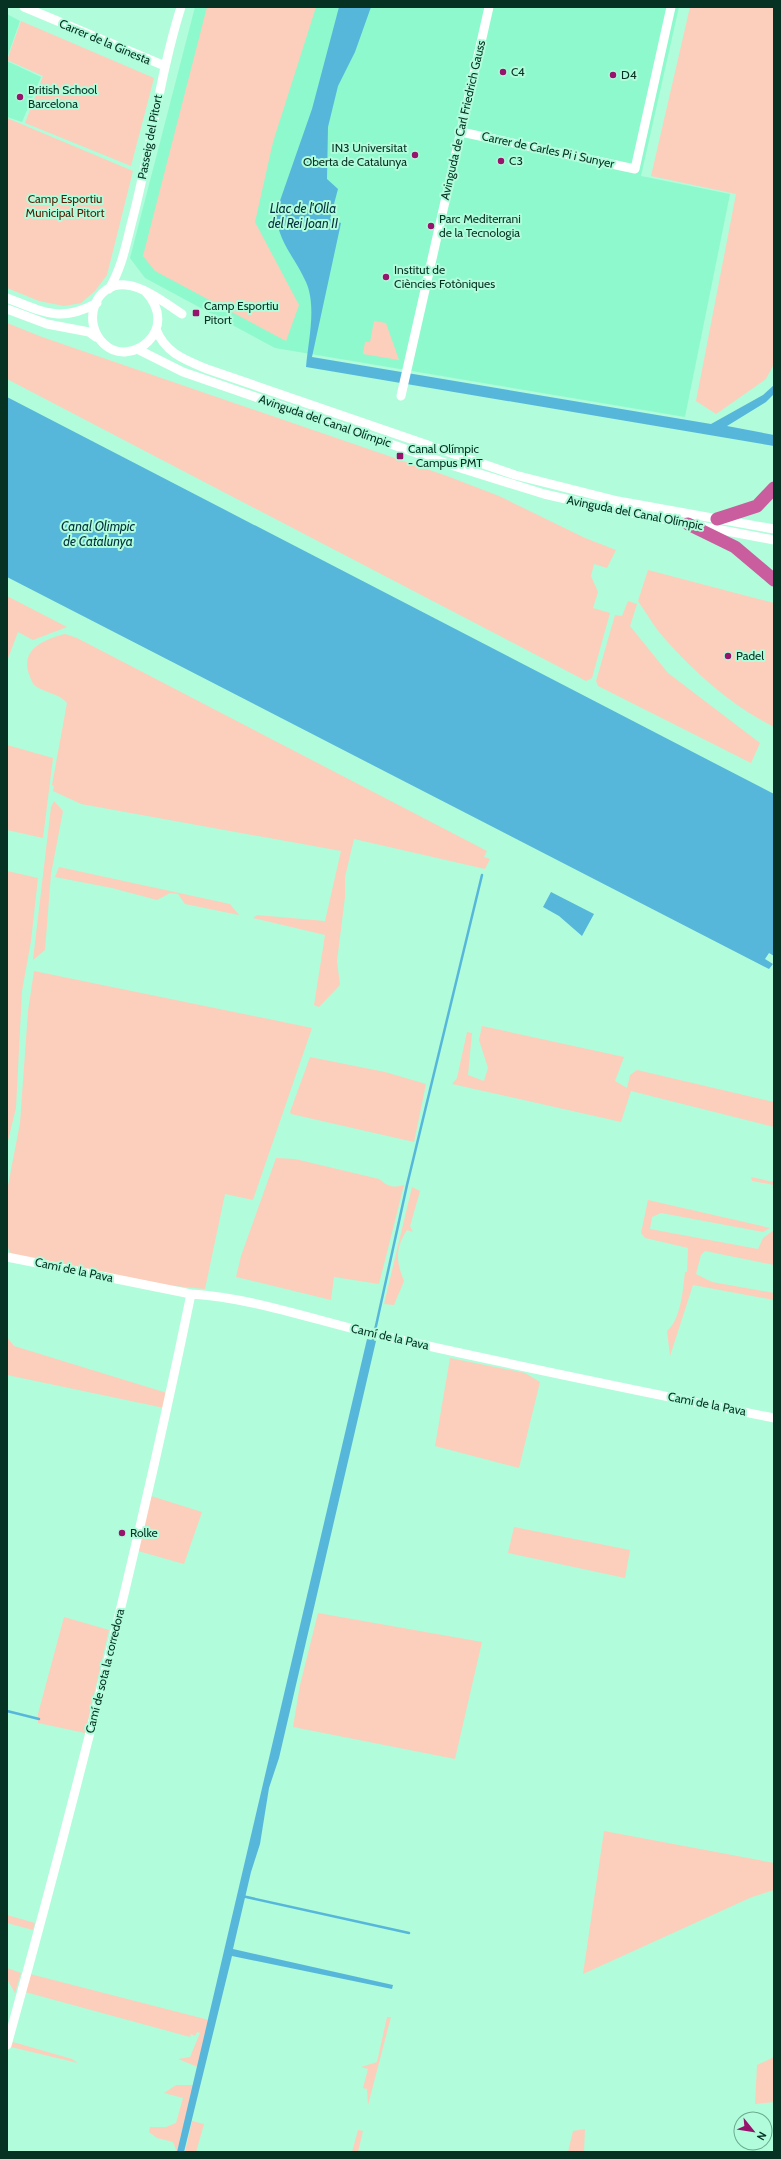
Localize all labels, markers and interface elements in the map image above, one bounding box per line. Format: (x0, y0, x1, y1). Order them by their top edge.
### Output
street label: Carrer de la Ginesta (57, 15, 154, 68)
street label: Avinguda de Carl Friedrich Gauss (437, 39, 488, 201)
place label: C4 (511, 64, 525, 79)
marker: C4 (498, 67, 508, 77)
place label: D4 (621, 67, 637, 82)
marker: D4 (608, 70, 618, 80)
place label: British School Barcelona (28, 82, 97, 111)
marker: British School Barcelona (15, 92, 25, 102)
street label: Passeig del Pitort (134, 93, 165, 180)
street label: Carrer de Carles Pi i Sunyer (480, 128, 616, 171)
place label: IN3 Universitat Oberta de Catalunya (303, 140, 407, 169)
marker: IN3 Universitat Oberta de Catalunya (410, 150, 420, 160)
place label: C3 (509, 153, 523, 168)
marker: C3 (496, 156, 506, 166)
park label: Camp Esportiu Municipal Pitort (26, 191, 104, 220)
water label: Llac de l'Olla del Rei Joan II (268, 200, 339, 231)
place label: Parc Mediterrani de la Tecnologia (439, 211, 521, 240)
marker: Parc Mediterrani de la Tecnologia (426, 221, 436, 231)
place label: Institut de Ciències Fotòniques (394, 262, 495, 291)
marker: Institut de Ciències Fotòniques (381, 272, 391, 282)
place label: Camp Esportiu Pitort (204, 298, 279, 327)
marker: Camp Esportiu Pitort (191, 308, 201, 318)
street label: Avinguda del Canal Olímpic (257, 391, 394, 450)
place label: Canal Olímpic - Campus PMT (408, 441, 483, 470)
marker: Canal Olímpic - Campus PMT (395, 451, 405, 461)
street label: Avinguda del Canal Olímpic (566, 492, 705, 533)
water label: Canal Olimpic de Catalunya (61, 518, 136, 549)
place label: Padel (736, 648, 764, 663)
marker: Padel (723, 651, 733, 661)
street label: Camí de la Pava (34, 1254, 115, 1285)
street label: Camí de la Pava (350, 1320, 431, 1353)
street label: Camí de la Pava (667, 1389, 748, 1419)
place label: Rolke (130, 1525, 158, 1540)
marker: Rolke (117, 1528, 127, 1538)
street label: Camí de sota la corredora (82, 1607, 127, 1735)
north arrow (733, 2111, 773, 2151)
text: N (754, 2129, 770, 2143)

